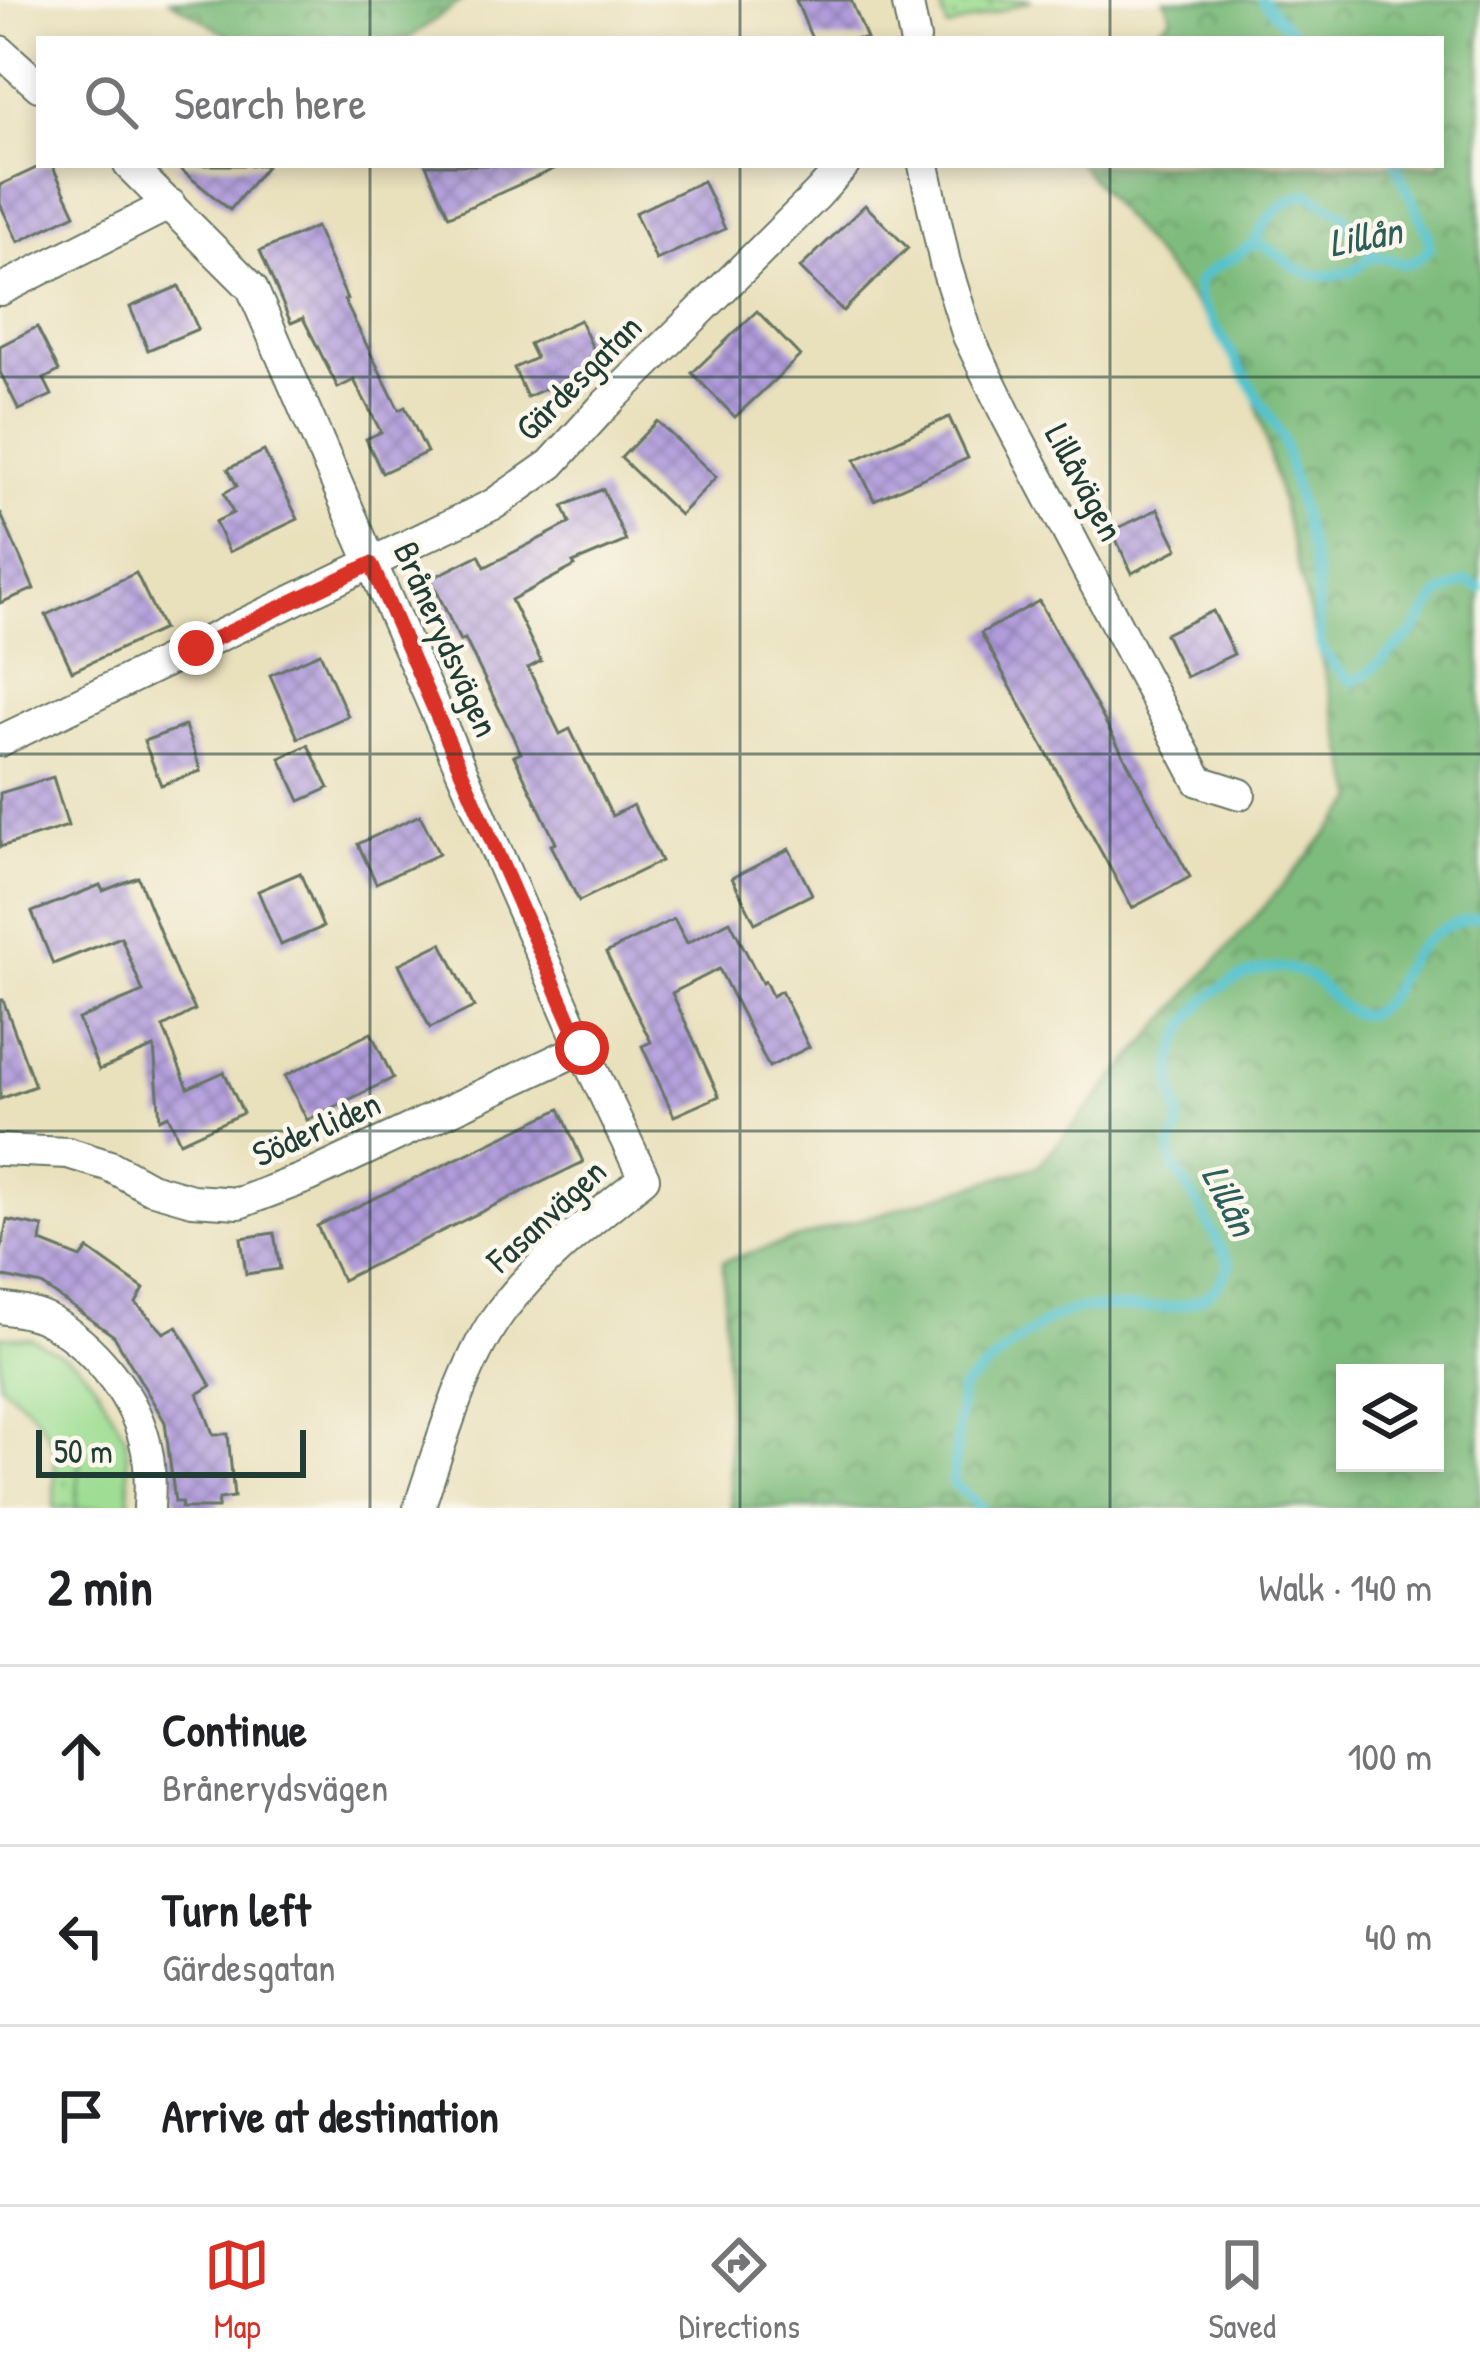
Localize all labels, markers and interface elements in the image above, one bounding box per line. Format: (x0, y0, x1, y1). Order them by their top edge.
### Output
search box (36, 36, 1444, 168)
icon: search (78, 69, 144, 135)
text: Search here (174, 72, 366, 133)
water label: Lillån (1324, 202, 1409, 268)
street label: Gärdesgatan (504, 303, 652, 451)
street label: Lillåvägen (1034, 415, 1137, 549)
street label: Brånerydsvägen (383, 533, 512, 744)
route end (169, 621, 223, 675)
route start (555, 1021, 609, 1075)
street label: Söderliden (244, 1078, 388, 1177)
street label: Fasanvägen (474, 1147, 616, 1283)
water label: Lillån (1190, 1155, 1272, 1247)
map controls (1336, 1364, 1444, 1472)
button: layers (1336, 1364, 1444, 1472)
scale bar (36, 1424, 306, 1477)
text: 50 m (54, 1429, 113, 1473)
text: 2 min (48, 1552, 153, 1621)
text: Walk · 140 m (1259, 1560, 1432, 1613)
text: Continue (162, 1699, 307, 1760)
icon: ahead (48, 1723, 114, 1789)
text: 100 m (1347, 1729, 1432, 1782)
text: Brånerydsvägen (162, 1760, 388, 1813)
text: Turn left (162, 1879, 311, 1940)
icon: left (48, 1903, 114, 1969)
text: 40 m (1364, 1909, 1432, 1962)
text: Gärdesgatan (162, 1940, 336, 1993)
icon: arrive (48, 2083, 114, 2149)
text: Arrive at destination (162, 2085, 499, 2146)
tab: Map (204, 2232, 270, 2348)
tab: Directions (679, 2232, 800, 2348)
tab: Saved (1208, 2232, 1276, 2348)

